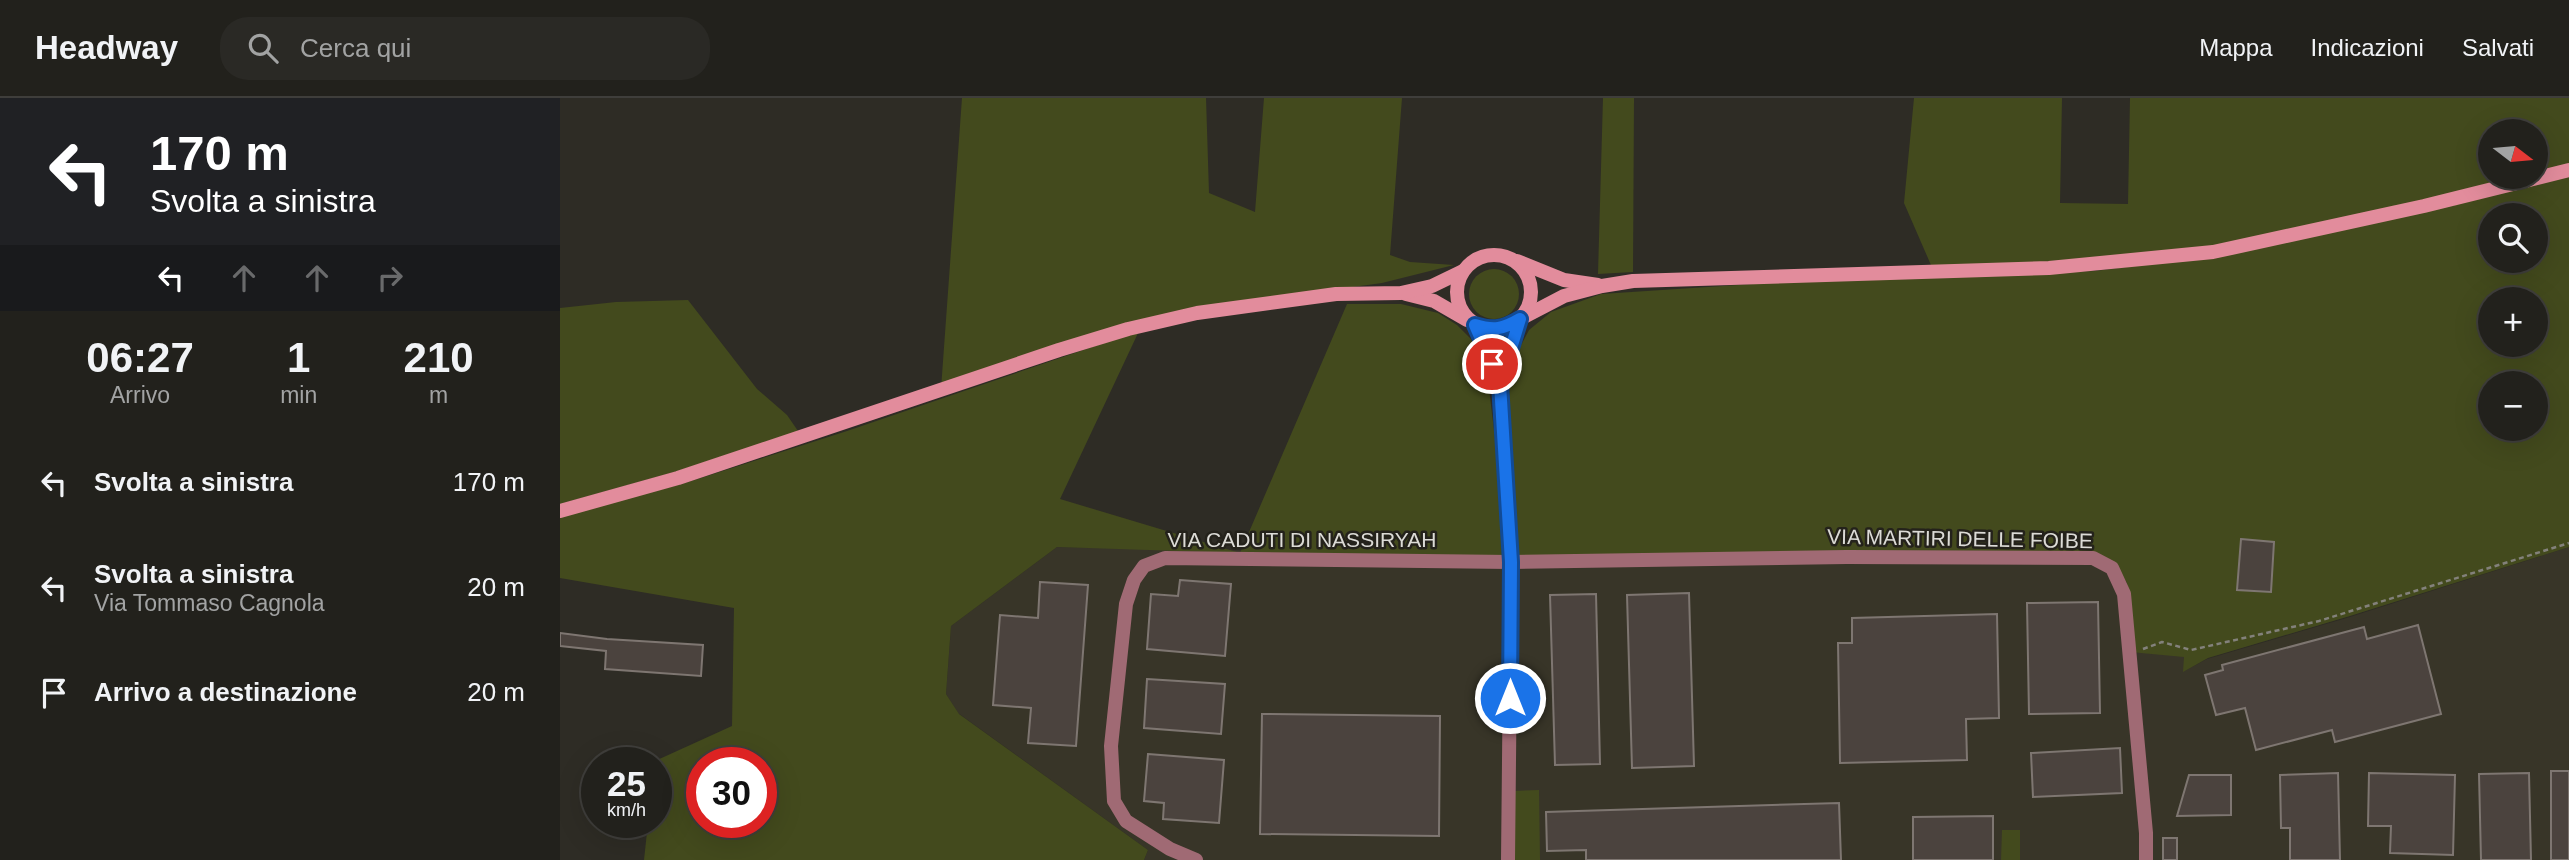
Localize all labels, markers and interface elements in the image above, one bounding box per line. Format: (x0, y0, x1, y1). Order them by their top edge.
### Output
search box (220, 17, 710, 80)
text: Headway (35, 29, 178, 66)
icon: search (244, 29, 282, 67)
text: Cerca qui (300, 33, 411, 63)
text: Mappa (2199, 34, 2273, 61)
text: Indicazioni (2311, 34, 2424, 61)
text: Salvati (2462, 34, 2534, 61)
north arrow (2478, 119, 2548, 189)
map controls (2478, 119, 2548, 441)
icon: left (35, 126, 126, 217)
text: 170 m (150, 126, 289, 180)
text: Svolta a sinistra (150, 183, 376, 219)
button: search (2478, 203, 2548, 273)
icon: left (152, 259, 190, 297)
icon: ahead (225, 259, 263, 297)
icon: ahead (298, 259, 336, 297)
icon: right (371, 259, 409, 297)
button: + (2478, 287, 2548, 357)
text: 06:27 (86, 334, 194, 381)
text: 1 (287, 334, 310, 381)
text: 210 (404, 334, 474, 381)
pin (1462, 334, 1522, 394)
icon: arrive (1473, 345, 1511, 383)
button: − (2478, 371, 2548, 441)
text: Arrivo (110, 382, 170, 408)
text: min (280, 382, 317, 408)
text: m (429, 382, 448, 408)
icon: left (35, 464, 73, 502)
text: Svolta a sinistra (94, 467, 293, 497)
text: 170 m (453, 467, 525, 497)
street label: VIA MARTIRI DELLE FOIBE (1827, 525, 2093, 552)
street label: VIA CADUTI DI NASSIRYAH (1168, 528, 1436, 551)
text: Svolta a sinistra (94, 559, 293, 589)
icon: left (35, 569, 73, 607)
text: 20 m (467, 572, 525, 602)
text: Via Tommaso Cagnola (94, 590, 325, 616)
position arrow (1473, 661, 1547, 735)
icon: arrive (35, 674, 73, 712)
text: Arrivo a destinazione (94, 677, 357, 707)
text: 20 m (467, 677, 525, 707)
speed limit sign: 30 (686, 747, 777, 838)
text: 25 (607, 764, 646, 803)
text: km/h (607, 800, 646, 820)

